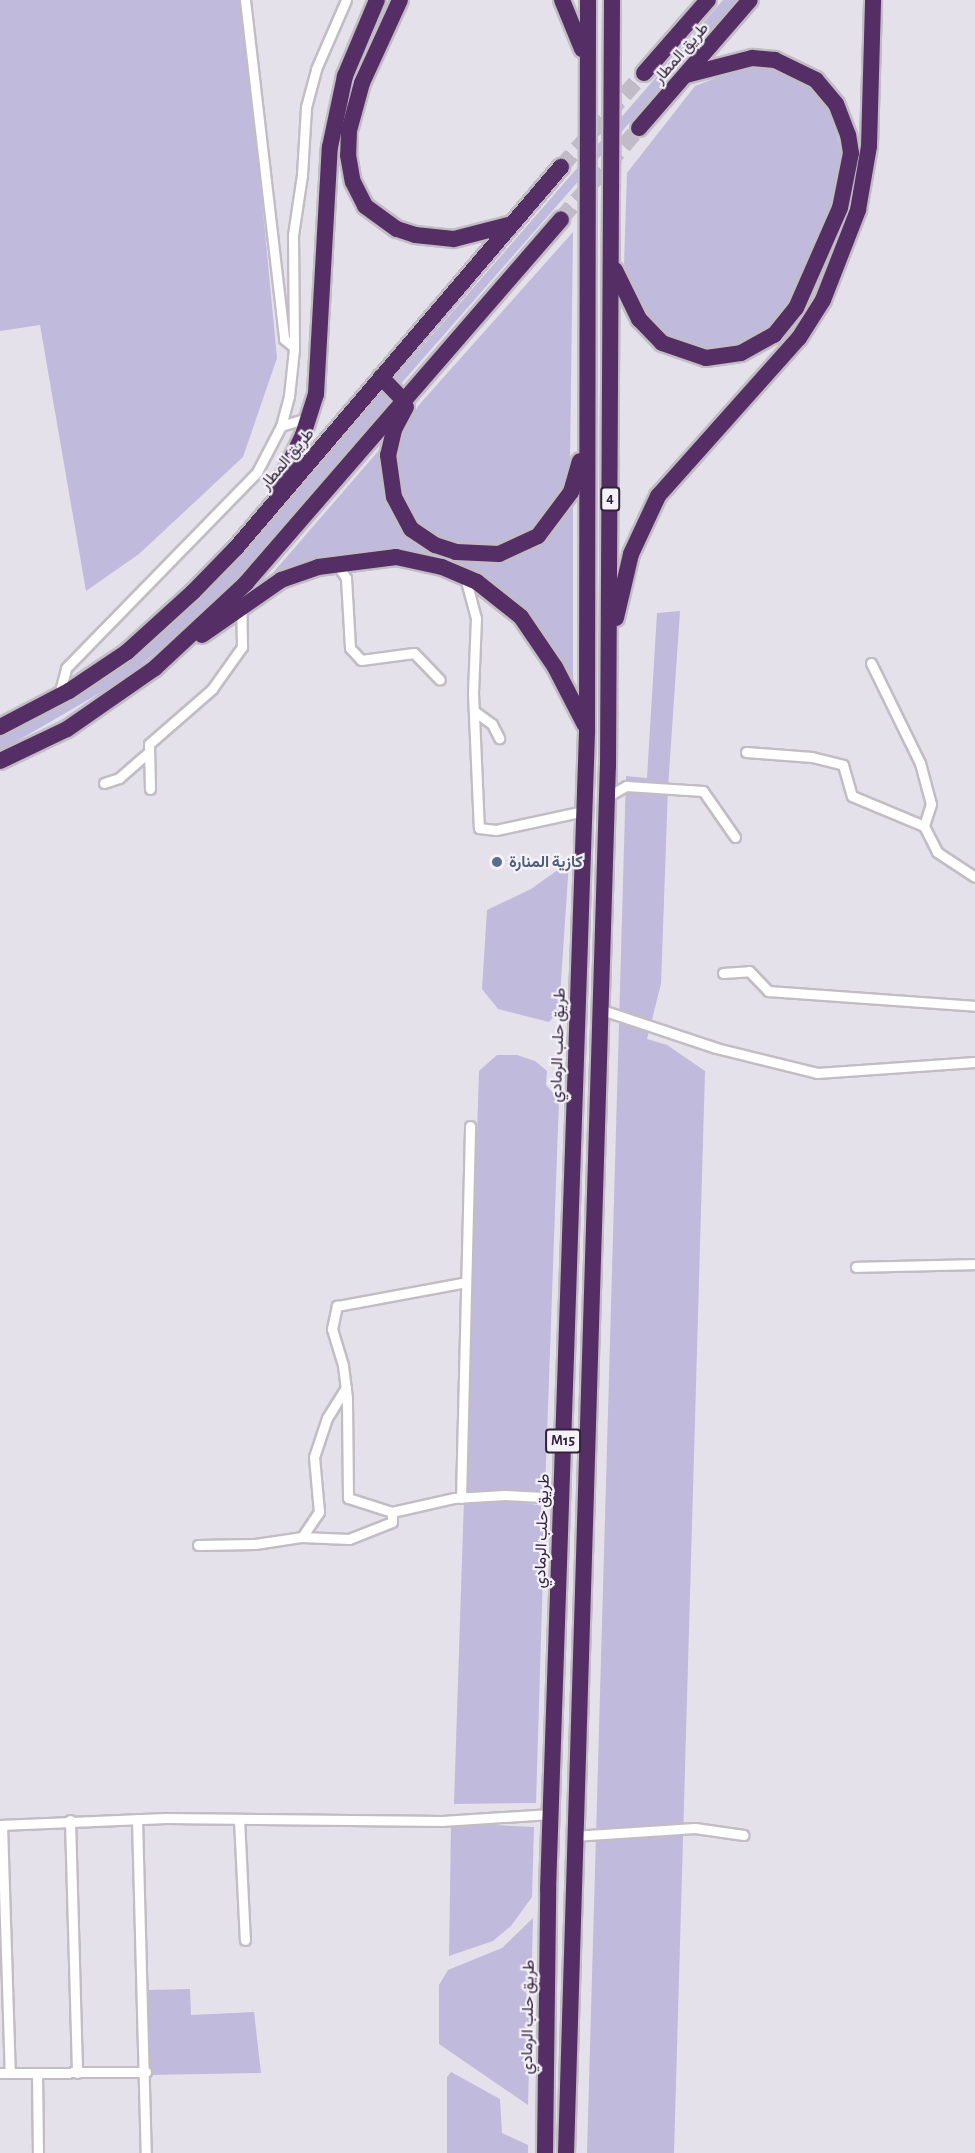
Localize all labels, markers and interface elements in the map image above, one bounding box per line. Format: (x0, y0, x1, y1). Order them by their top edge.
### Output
street label: طريق المطار (649, 19, 713, 87)
street label: طريق المطار (256, 424, 318, 494)
road number: 4 (600, 487, 620, 511)
place label: كازية المنارة (509, 852, 583, 872)
marker: كازية المنارة (490, 855, 504, 869)
street label: طريق حلب الرمادي (546, 987, 570, 1103)
road number: M15 (545, 1429, 581, 1453)
street label: طريق حلب الرمادي (530, 1473, 554, 1589)
street label: طريق حلب الرمادي (517, 1959, 539, 2075)

